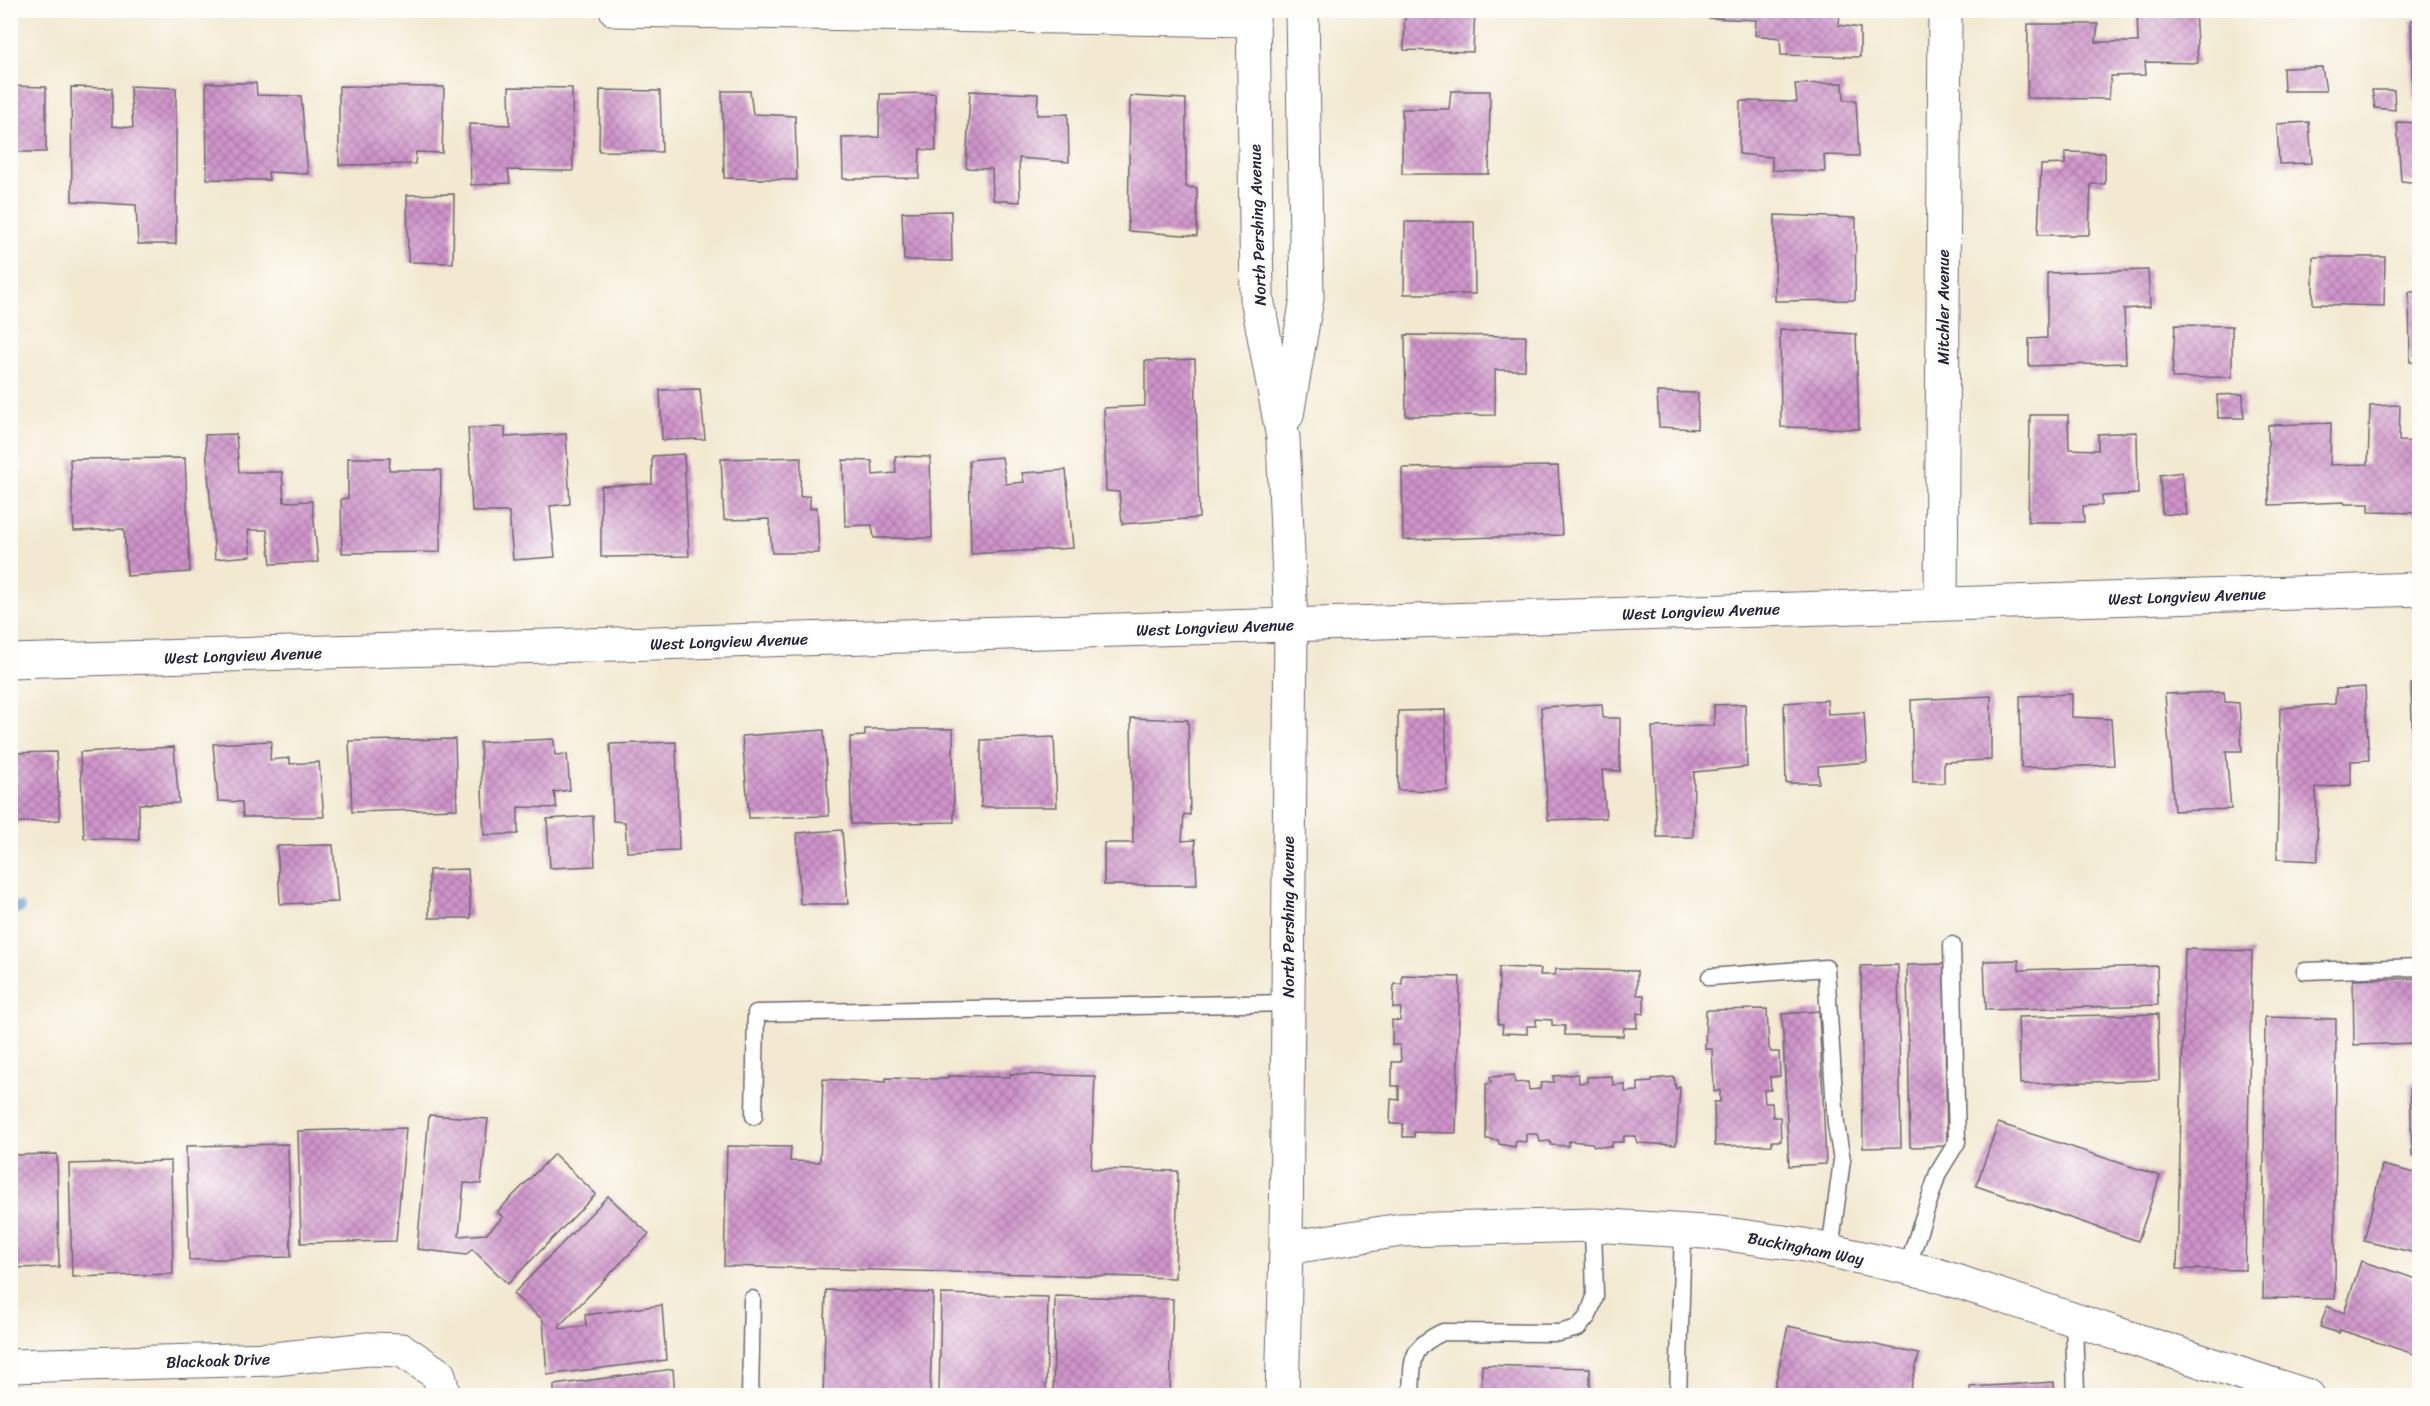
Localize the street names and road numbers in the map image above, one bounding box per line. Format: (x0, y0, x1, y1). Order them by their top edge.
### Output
street label: North Pershing Avenue (1240, 143, 1275, 306)
street label: Mitchler Avenue (1929, 249, 1958, 365)
street label: West Longview Avenue (2107, 579, 2267, 614)
street label: West Longview Avenue (1621, 594, 1781, 629)
street label: West Longview Avenue (1135, 610, 1295, 645)
street label: West Longview Avenue (649, 624, 809, 659)
street label: West Longview Avenue (163, 638, 323, 673)
street label: North Pershing Avenue (1274, 836, 1303, 998)
street label: Buckingham Way (1745, 1223, 1867, 1274)
street label: Blackoak Drive (165, 1344, 271, 1377)

